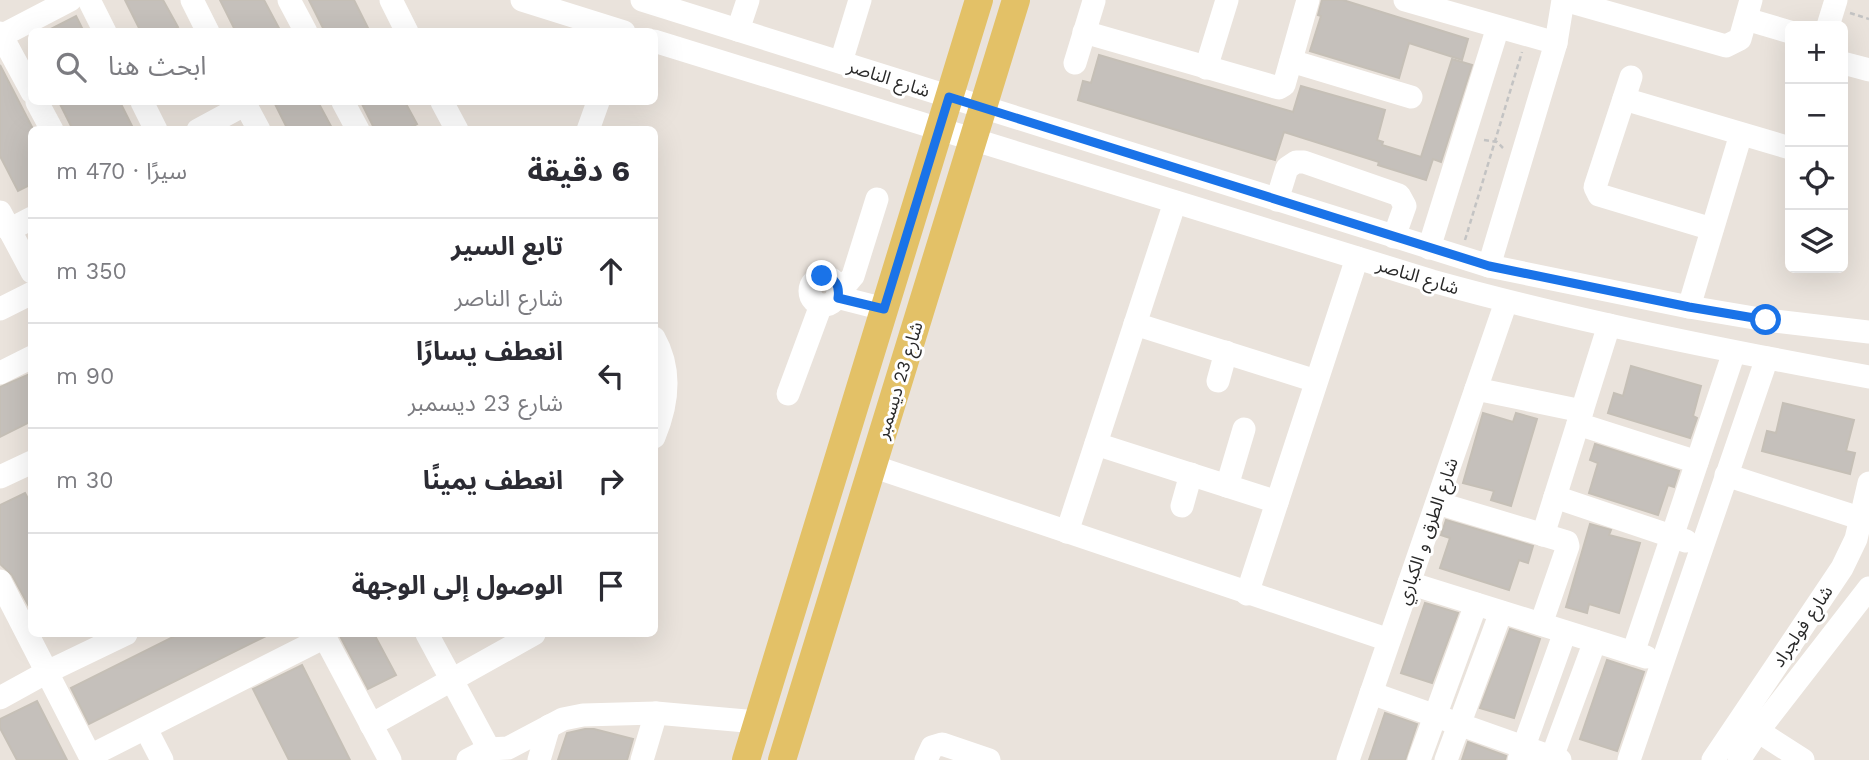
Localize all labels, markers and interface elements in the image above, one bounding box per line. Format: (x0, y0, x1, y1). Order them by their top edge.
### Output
map controls (1785, 21, 1848, 273)
button: + (1785, 21, 1848, 84)
search box (28, 28, 658, 105)
icon: search (52, 48, 90, 86)
text: ابحث هنا (108, 51, 206, 81)
street label: شارع الناصر (843, 55, 933, 105)
button: − (1785, 84, 1848, 147)
button: locate (1785, 147, 1848, 210)
text: 6 دقيقة (527, 153, 630, 188)
text: سيرًا · 470 m (56, 158, 187, 185)
button: layers (1785, 210, 1848, 273)
text: تابع السير (451, 231, 563, 261)
icon: ahead (592, 252, 630, 290)
street label: شارع الناصر (1372, 253, 1462, 302)
text: 350 m (56, 258, 127, 285)
route end (806, 260, 837, 291)
text: شارع الناصر (454, 285, 563, 312)
route start (1750, 304, 1781, 335)
street label: شارع 23 ديسمبر (871, 319, 931, 443)
text: انعطف يسارًا (416, 336, 563, 366)
icon: left (592, 357, 630, 395)
text: 90 m (56, 363, 114, 390)
text: شارع 23 ديسمبر (408, 390, 563, 417)
street label: شارع الطرق و الكباري (1392, 455, 1466, 608)
icon: right (592, 462, 630, 500)
text: انعطف يمينًا (423, 465, 563, 495)
text: 30 m (56, 467, 113, 494)
icon: arrive (592, 567, 630, 605)
text: الوصول إلى الوجهة (352, 570, 563, 600)
street label: شارع فولجراد (1767, 581, 1840, 673)

